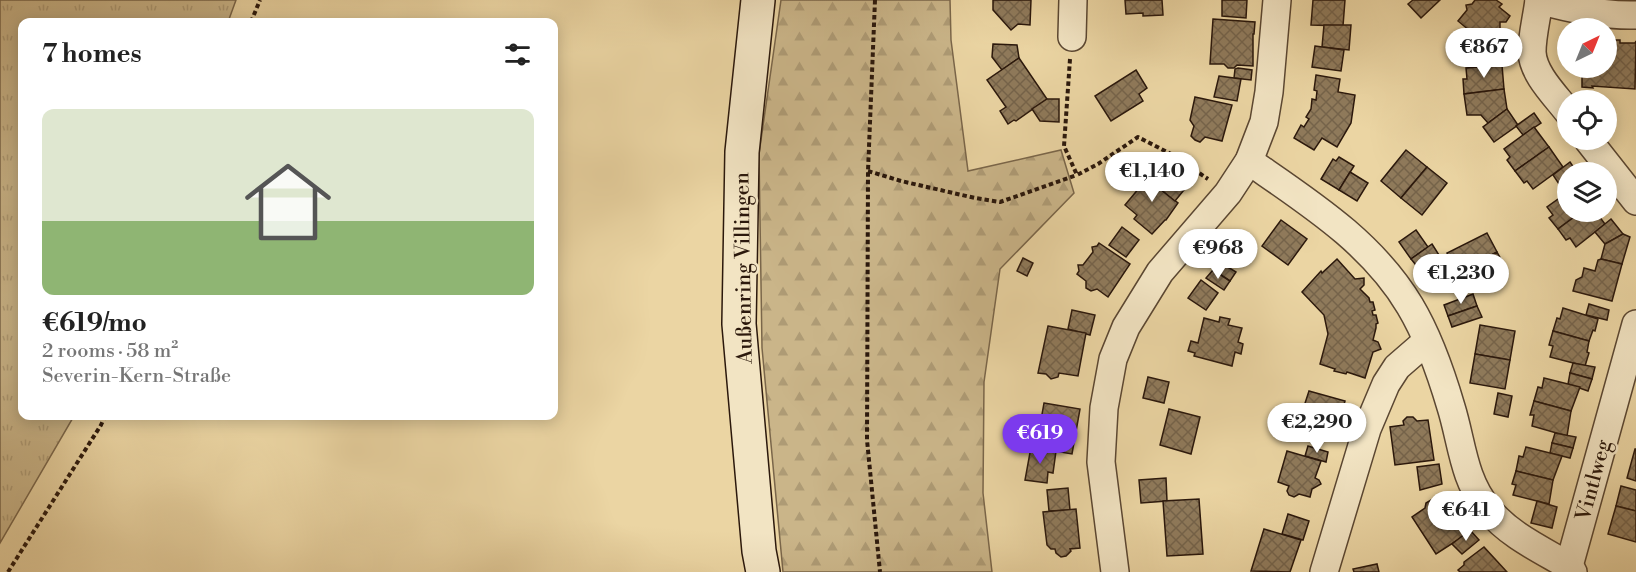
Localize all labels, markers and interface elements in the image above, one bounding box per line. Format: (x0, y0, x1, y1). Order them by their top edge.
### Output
north arrow (1557, 18, 1617, 78)
map controls (1557, 18, 1617, 222)
pin: €867 (1448, 28, 1520, 79)
text: €867 (1459, 35, 1509, 60)
text: 7 homes (42, 38, 142, 70)
icon: filters (501, 38, 534, 71)
button: locate (1557, 90, 1617, 150)
icon: home (234, 148, 342, 256)
pin: €1,140 (1103, 152, 1201, 203)
text: €1,140 (1119, 159, 1185, 184)
button: layers (1557, 162, 1617, 222)
street label: Außenring Villingen (729, 171, 759, 365)
pin: €968 (1182, 229, 1254, 280)
text: €968 (1193, 236, 1243, 261)
pin: €1,230 (1412, 254, 1510, 305)
text: €1,230 (1427, 261, 1495, 286)
text: €619/mo (42, 307, 147, 339)
text: 2 rooms · 58 m² (42, 339, 178, 364)
text: Severin-Kern-Straße (42, 364, 231, 389)
pin: €2,290 (1268, 403, 1366, 454)
text: €2,290 (1281, 410, 1353, 435)
pin: €619 (1004, 414, 1076, 465)
text: €619 (1017, 421, 1063, 446)
street label: Vintlweg (1570, 437, 1617, 525)
pin: €641 (1430, 491, 1502, 542)
text: €641 (1442, 498, 1490, 523)

